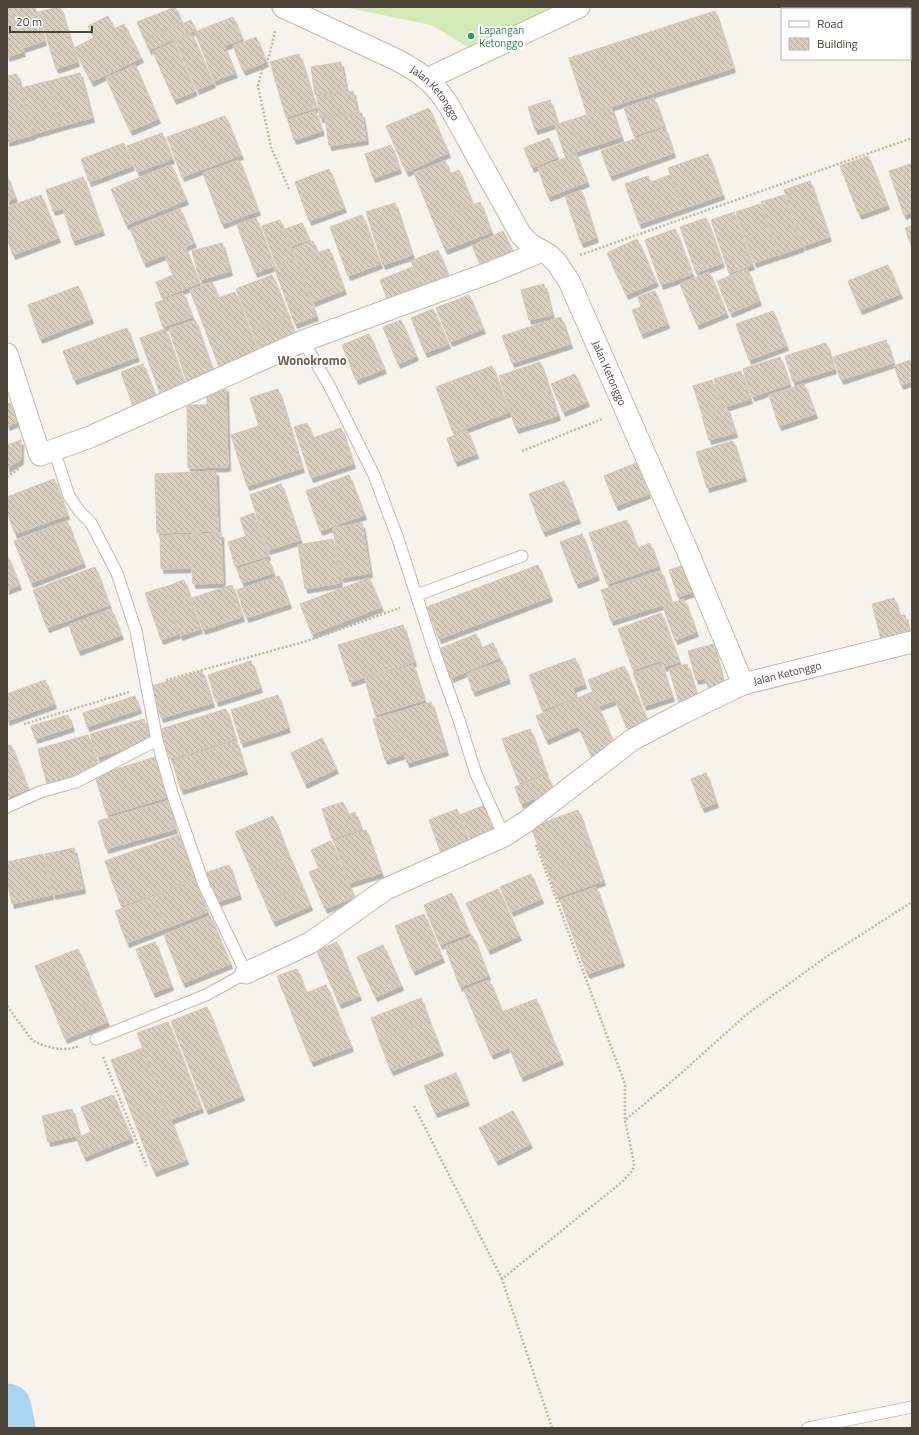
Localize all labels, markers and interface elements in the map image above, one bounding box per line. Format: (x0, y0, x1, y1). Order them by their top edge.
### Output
scale bar (10, 8, 92, 34)
legend (781, 8, 911, 60)
text: 20 m (16, 12, 42, 31)
text: Road (817, 14, 843, 33)
place label: Lapangan Ketonggo (479, 22, 524, 51)
marker: Lapangan Ketonggo (466, 31, 476, 41)
text: Building (817, 34, 858, 53)
street label: Jalan Ketonggo (407, 61, 464, 124)
street label: Jalan Ketonggo (588, 338, 631, 408)
district label: Wonokromo (277, 350, 347, 370)
street label: Jalan Ketonggo (752, 657, 823, 689)

